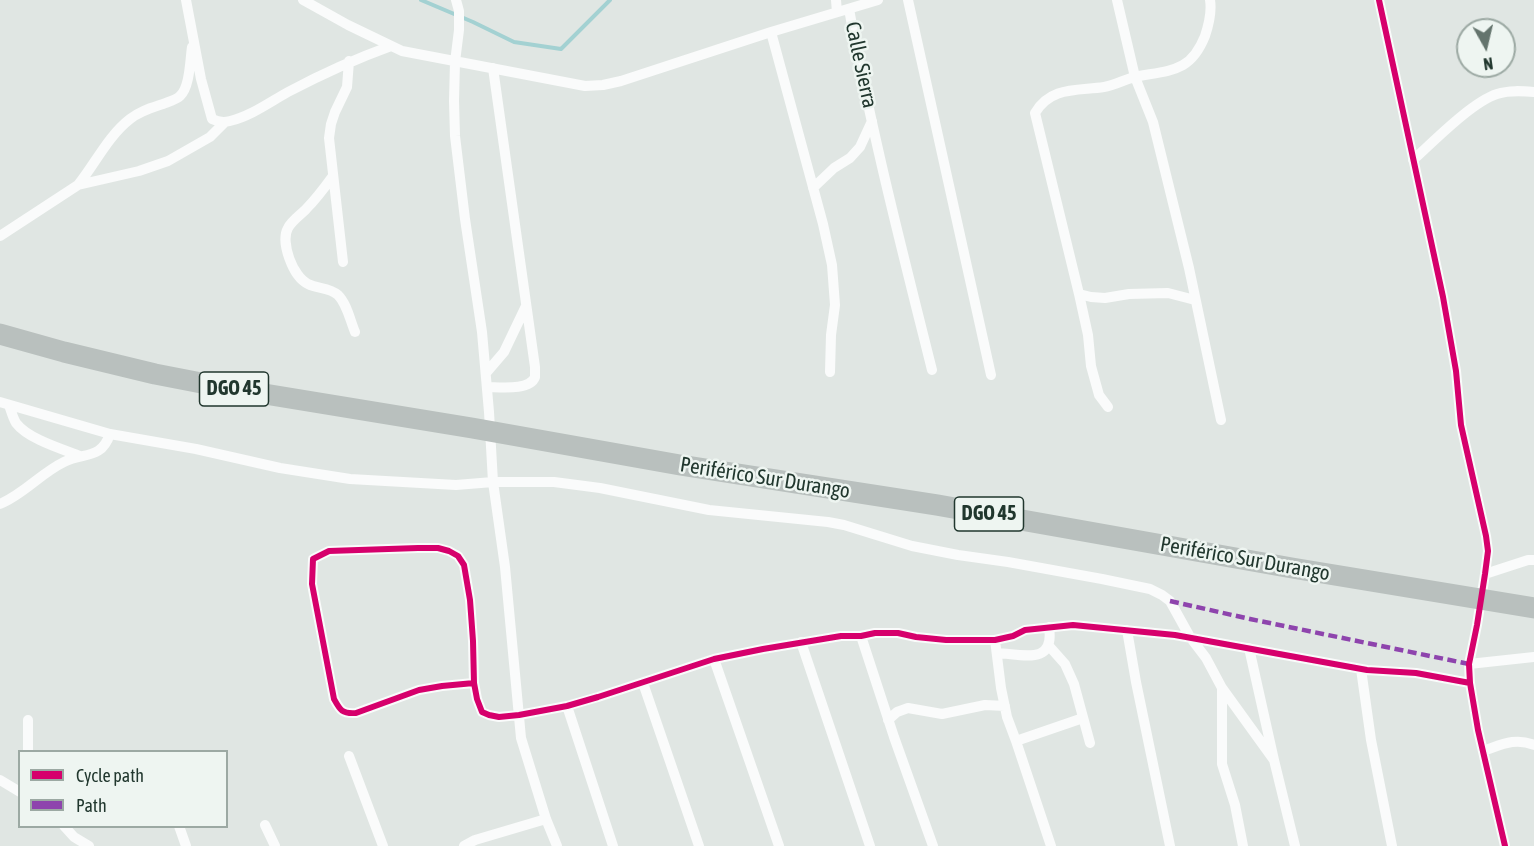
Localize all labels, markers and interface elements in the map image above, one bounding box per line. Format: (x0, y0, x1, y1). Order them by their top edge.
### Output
north arrow (1456, 18, 1516, 78)
street label: Calle Sierra (840, 20, 882, 110)
text: N (1482, 54, 1494, 73)
road number: DGO 45 (200, 372, 268, 406)
street label: Periférico Sur Durango (678, 452, 852, 504)
road number: DGO 45 (954, 497, 1024, 531)
street label: Periférico Sur Durango (1158, 532, 1332, 586)
legend (18, 750, 228, 828)
text: Cycle path (76, 765, 144, 786)
text: Path (76, 795, 107, 816)

